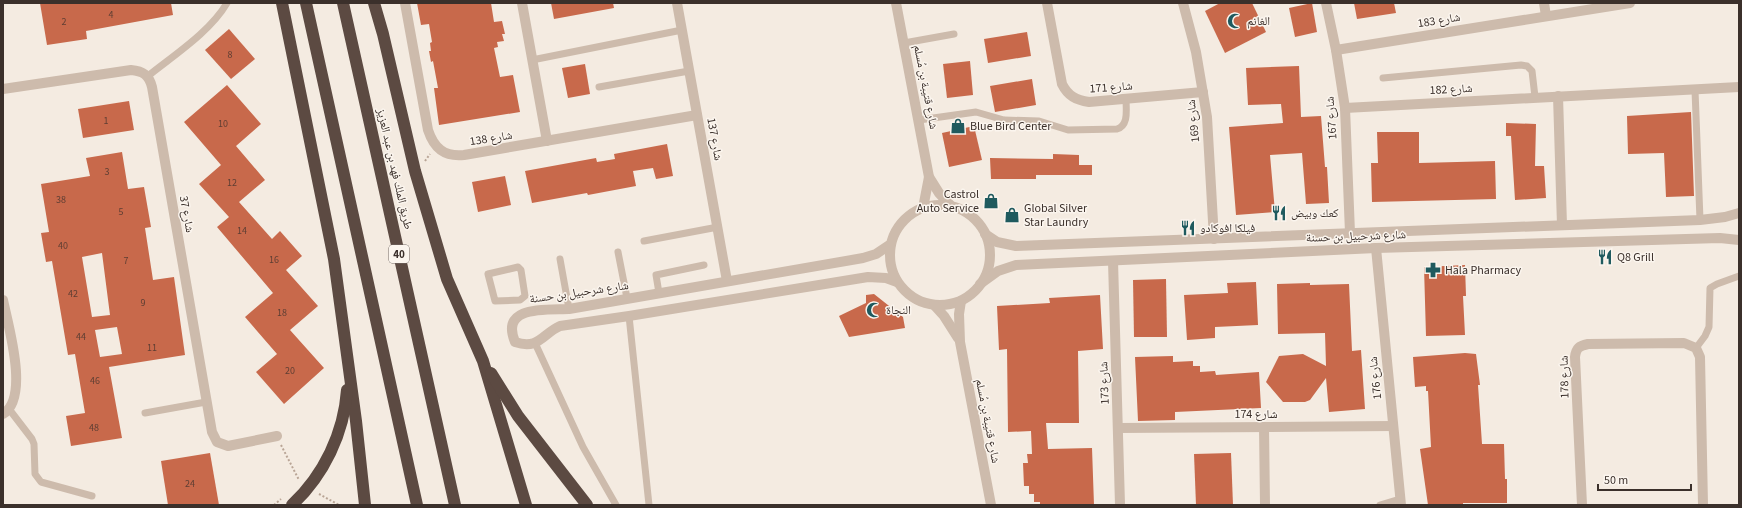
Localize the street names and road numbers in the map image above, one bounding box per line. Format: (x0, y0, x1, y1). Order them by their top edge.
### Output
street label: شارع 183 (1416, 9, 1462, 32)
street label: شارع قتيبة بن مُسلم (909, 43, 942, 131)
street label: شارع 171 (1089, 78, 1133, 97)
street label: شارع 182 (1429, 80, 1473, 99)
street label: شارع 167 (1322, 96, 1341, 140)
street label: شارع 169 (1183, 99, 1204, 143)
street label: طريق الملك فهد بن عبد العزيز (372, 106, 417, 231)
street label: شارع 137 (702, 116, 727, 162)
street label: شارع 138 (468, 127, 514, 150)
street label: شارع 37 (175, 194, 198, 234)
street label: شارع شرحبيل بن حسنة (1306, 226, 1406, 247)
road number: 40 (389, 245, 409, 263)
street label: شارع شرحبيل بن حسنة (528, 277, 630, 308)
street label: شارع 178 (1556, 355, 1573, 399)
street label: شارع 176 (1365, 356, 1386, 400)
street label: شارع 173 (1095, 361, 1114, 405)
street label: شارع قتيبة بن مُسلم (971, 377, 1004, 465)
street label: شارع 174 (1234, 406, 1278, 423)

